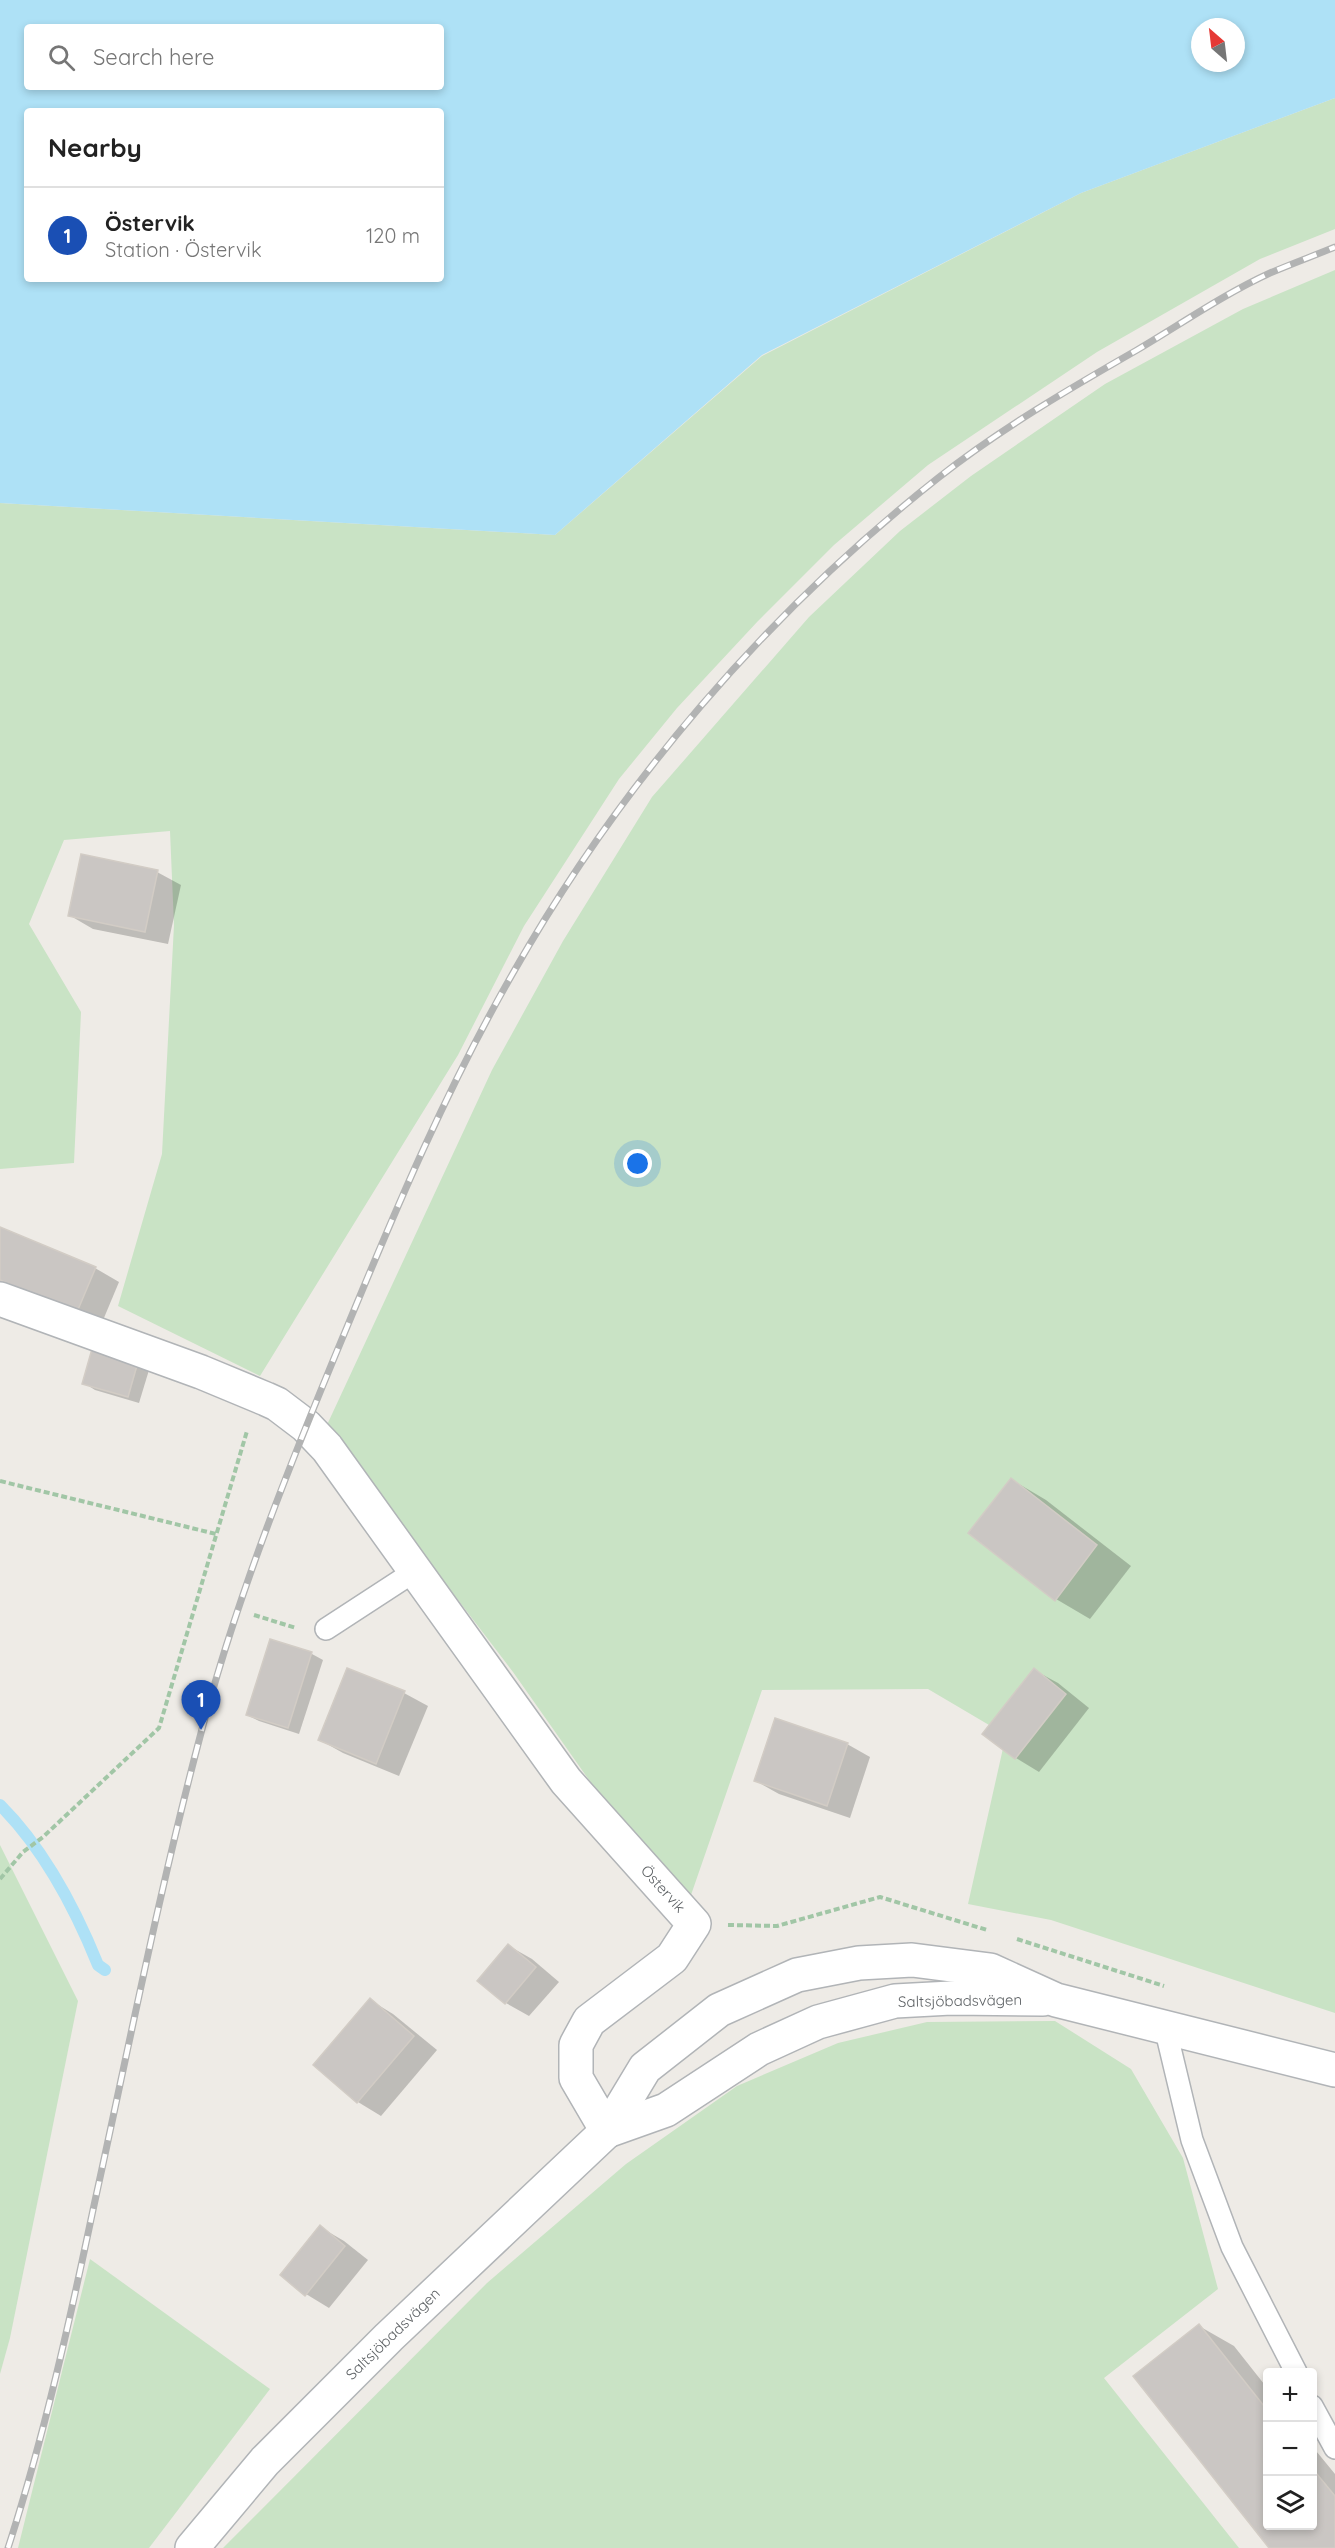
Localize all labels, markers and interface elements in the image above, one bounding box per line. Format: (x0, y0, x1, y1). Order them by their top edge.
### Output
north arrow (1191, 18, 1245, 72)
search box (24, 24, 444, 90)
icon: search (45, 41, 78, 74)
text: Search here (93, 43, 214, 71)
text: Nearby (48, 131, 142, 164)
text: Östervik (105, 209, 195, 237)
text: 1 (64, 223, 71, 248)
text: 120 m (366, 223, 420, 248)
text: Station · Östervik (105, 237, 262, 262)
your location (623, 1149, 652, 1178)
pin: 1 (182, 1680, 220, 1730)
street label: Östervik (637, 1861, 690, 1916)
street label: Saltsjöbadsvägen (898, 1990, 1022, 2011)
street label: Saltsjöbadsvägen (341, 2284, 444, 2384)
map controls (1263, 2368, 1317, 2530)
button: + (1263, 2368, 1317, 2422)
button: − (1263, 2422, 1317, 2476)
button: layers (1263, 2476, 1317, 2530)

